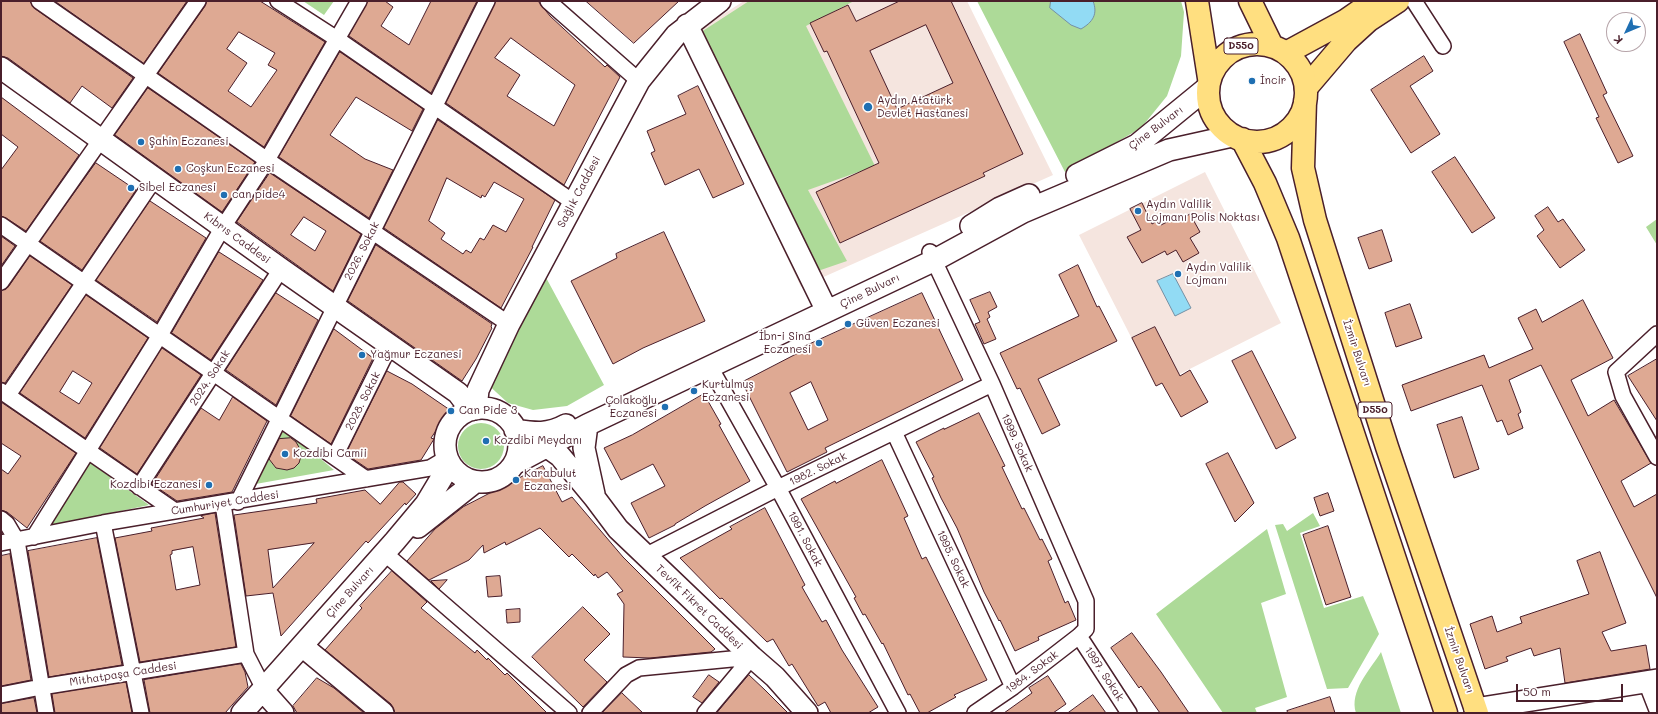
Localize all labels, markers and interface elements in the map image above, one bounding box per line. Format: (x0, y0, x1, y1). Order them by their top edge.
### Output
north arrow (1606, 12, 1646, 52)
text: K (1610, 32, 1626, 48)
road number: D550 (1224, 38, 1258, 54)
place label: İncir (1260, 74, 1286, 88)
marker: İncir (1247, 76, 1257, 86)
place label: Aydın Atatürk Devlet Hastanesi (877, 94, 968, 120)
marker: Aydın Atatürk Devlet Hastanesi (862, 101, 874, 113)
street label: Çine Bulvarı (1126, 103, 1186, 153)
place label: Şahin Eczanesi (149, 135, 229, 149)
marker: Şahin Eczanesi (136, 137, 146, 147)
street label: Sağlık Caddesi (555, 154, 603, 230)
place label: Coşkun Eczanesi (186, 162, 275, 176)
marker: Coşkun Eczanesi (173, 164, 183, 174)
place label: Sibel Eczanesi (139, 181, 216, 195)
marker: Sibel Eczanesi (126, 183, 136, 193)
place label: can pide4 (232, 188, 285, 202)
marker: can pide4 (219, 190, 229, 200)
place label: Aydın Valilik Lojmanı Polis Noktası (1146, 198, 1260, 224)
marker: Aydın Valilik Lojmanı Polis Noktası (1133, 206, 1143, 216)
street label: Kıbrıs Caddesi (201, 209, 273, 267)
street label: 2026. Sokak (342, 220, 382, 282)
place label: Aydın Valilik Lojmanı (1186, 261, 1251, 287)
marker: Aydın Valilik Lojmanı (1173, 269, 1183, 279)
street label: Çine Bulvarı (838, 271, 902, 311)
place label: Güven Eczanesi (856, 317, 940, 331)
street label: İzmir Bulvarı (1340, 318, 1374, 388)
marker: Güven Eczanesi (843, 319, 853, 329)
place label: İbn-i Sina Eczanesi (759, 330, 811, 356)
marker: İbn-i Sina Eczanesi (814, 338, 824, 348)
street label: 2024. Sokak (187, 348, 233, 408)
place label: Yağmur Eczanesi (370, 348, 462, 362)
marker: Yağmur Eczanesi (357, 350, 367, 360)
street label: 2028. Sokak (343, 370, 383, 432)
place label: Kurtulmuş Eczanesi (702, 378, 754, 404)
marker: Kurtulmuş Eczanesi (689, 386, 699, 396)
place label: Çolakoğlu Eczanesi (605, 394, 657, 420)
marker: Çolakoğlu Eczanesi (660, 402, 670, 412)
road number: D550 (1358, 402, 1392, 418)
place label: Can Pide 3 (459, 404, 517, 418)
marker: Can Pide 3 (446, 406, 456, 416)
street label: 1999. Sokak (998, 412, 1036, 474)
place label: Kozdibi Meydanı (494, 434, 582, 448)
marker: Kozdibi Meydanı (481, 436, 491, 446)
place label: Kozdibi Camii (293, 447, 367, 461)
marker: Kozdibi Camii (280, 449, 290, 459)
street label: 1982. Sokak (787, 449, 849, 489)
place label: Karabulut Eczanesi (524, 467, 577, 493)
marker: Karabulut Eczanesi (511, 475, 521, 485)
place label: Kozdibi Eczanesi (110, 478, 201, 492)
marker: Kozdibi Eczanesi (204, 480, 214, 490)
street label: Cumhuriyet Caddesi (170, 488, 280, 518)
street label: 1991. Sokak (785, 509, 825, 569)
street label: 1995. Sokak (934, 528, 972, 590)
street label: Tevfik Fikret Caddesi (653, 562, 745, 652)
street label: Çine Bulvarı (323, 563, 377, 621)
street label: İzmir Bulvarı (1441, 625, 1477, 695)
street label: 1997. Sokak (1082, 644, 1126, 704)
street label: 1984. Sokak (1003, 648, 1061, 696)
street label: Mithatpaşa Caddesi (68, 659, 178, 689)
scale bar (1518, 676, 1625, 702)
text: 50 m (1523, 683, 1551, 699)

